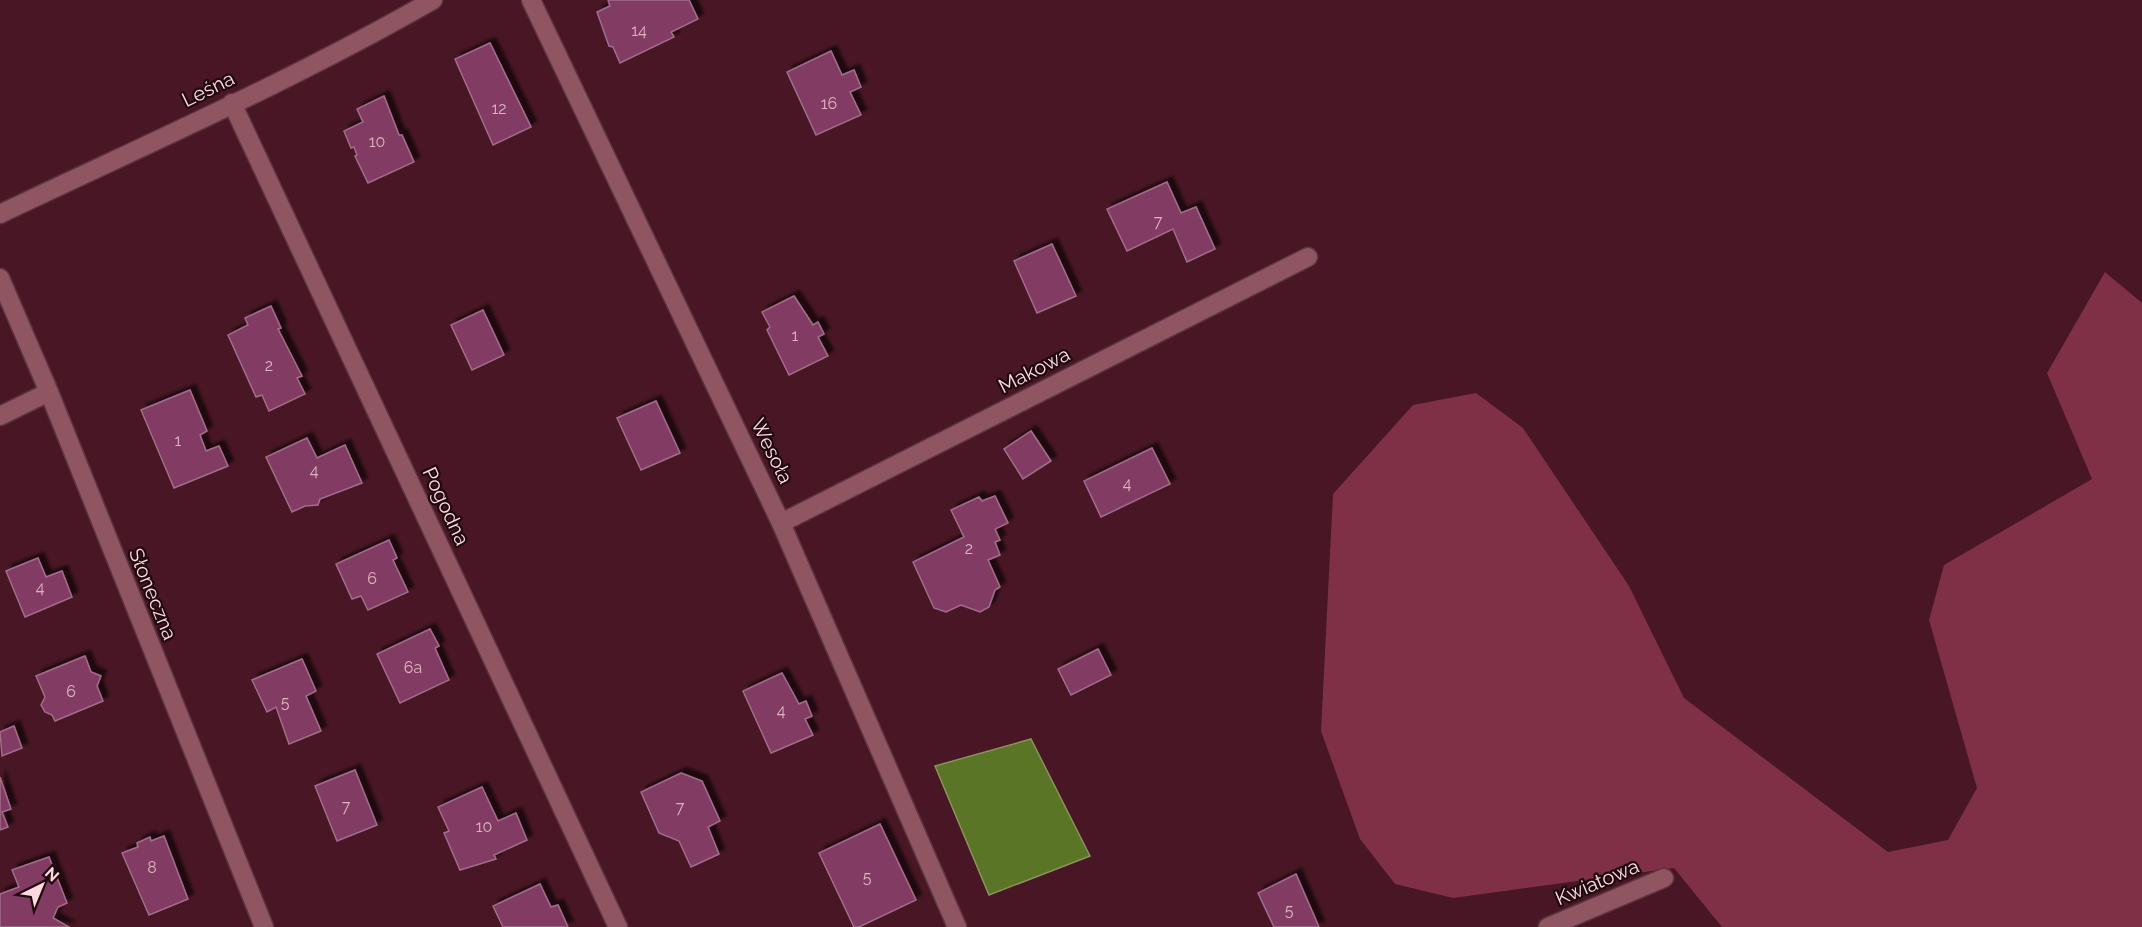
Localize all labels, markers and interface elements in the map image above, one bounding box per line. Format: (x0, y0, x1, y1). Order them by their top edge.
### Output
house number: 14 (631, 21, 647, 40)
street label: Leśna (178, 66, 238, 112)
house number: 16 (821, 94, 837, 113)
house number: 12 (491, 99, 507, 118)
house number: 10 (369, 132, 385, 151)
house number: 7 (1154, 212, 1163, 231)
house number: 1 (792, 326, 799, 345)
street label: Makowa (994, 342, 1074, 398)
house number: 2 (265, 356, 273, 375)
street label: Wesoła (746, 414, 798, 488)
house number: 1 (175, 431, 182, 450)
house number: 4 (310, 461, 319, 480)
street label: Pogodna (417, 463, 475, 549)
house number: 4 (1123, 474, 1132, 493)
house number: 2 (965, 539, 973, 558)
street label: Słoneczna (124, 545, 182, 643)
house number: 6 (367, 569, 377, 588)
house number: 4 (36, 578, 45, 597)
house number: 6a (404, 658, 422, 677)
house number: 6 (66, 682, 76, 701)
house number: 5 (281, 693, 290, 712)
house number: 4 (777, 701, 786, 720)
house number: 7 (342, 797, 351, 816)
house number: 7 (676, 798, 685, 817)
house number: 10 (476, 817, 492, 836)
street label: Kwiatowa (1552, 854, 1642, 910)
north arrow (12, 855, 72, 915)
house number: 8 (147, 858, 157, 877)
text: N (41, 863, 63, 886)
house number: 5 (863, 868, 872, 887)
house number: 5 (1285, 901, 1294, 920)

